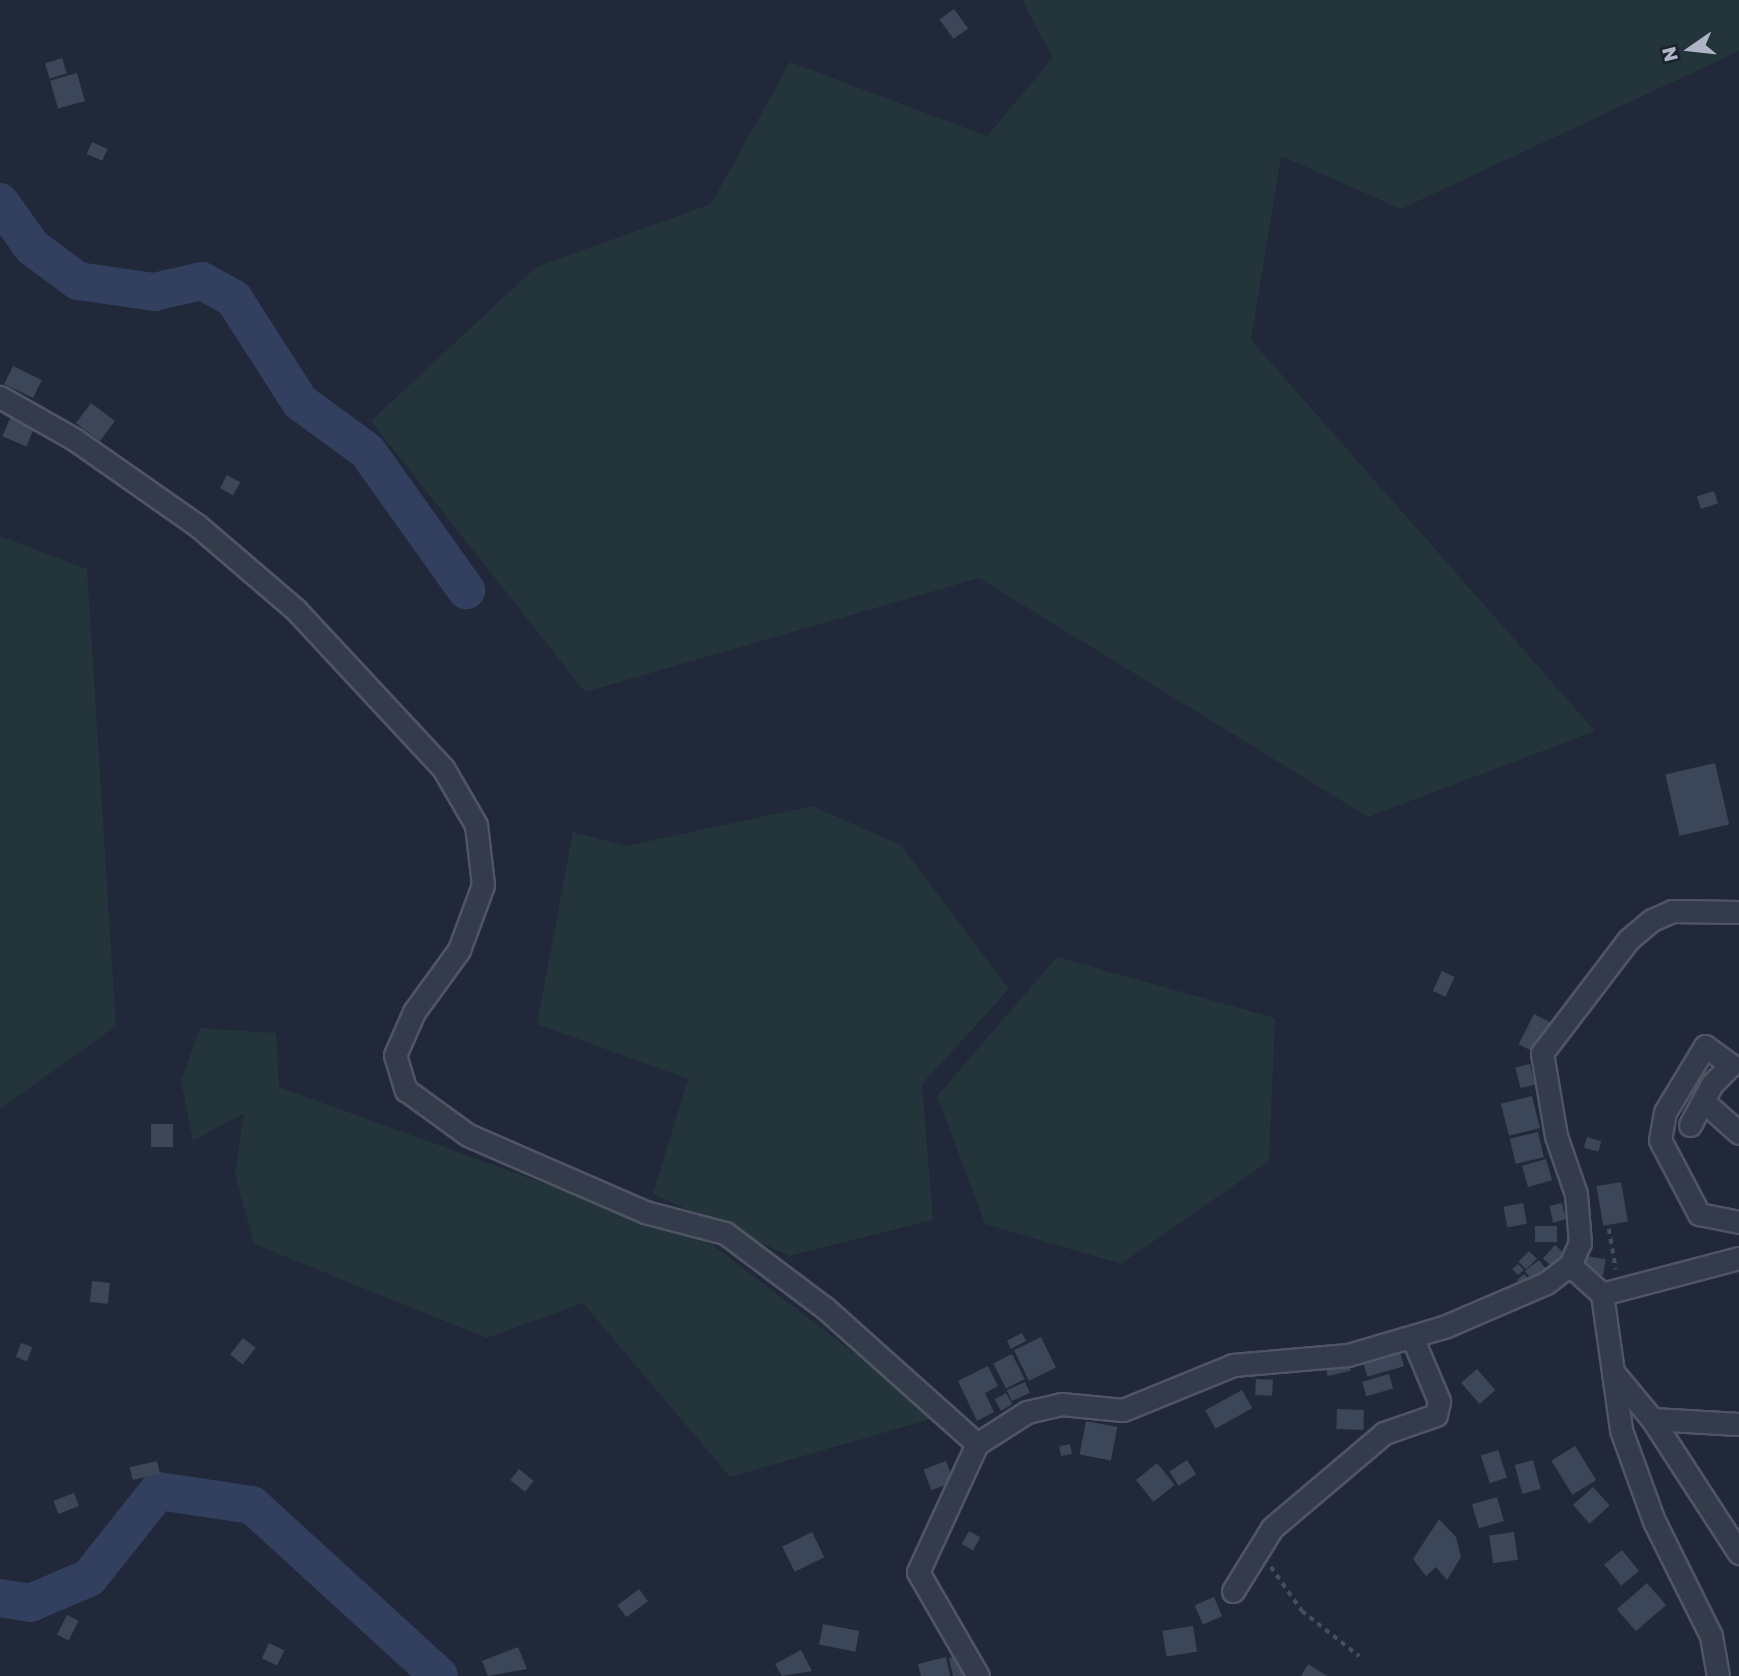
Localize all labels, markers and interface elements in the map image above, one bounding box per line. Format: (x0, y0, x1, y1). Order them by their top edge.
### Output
north arrow (1655, 14, 1725, 84)
text: N (1656, 44, 1682, 64)

